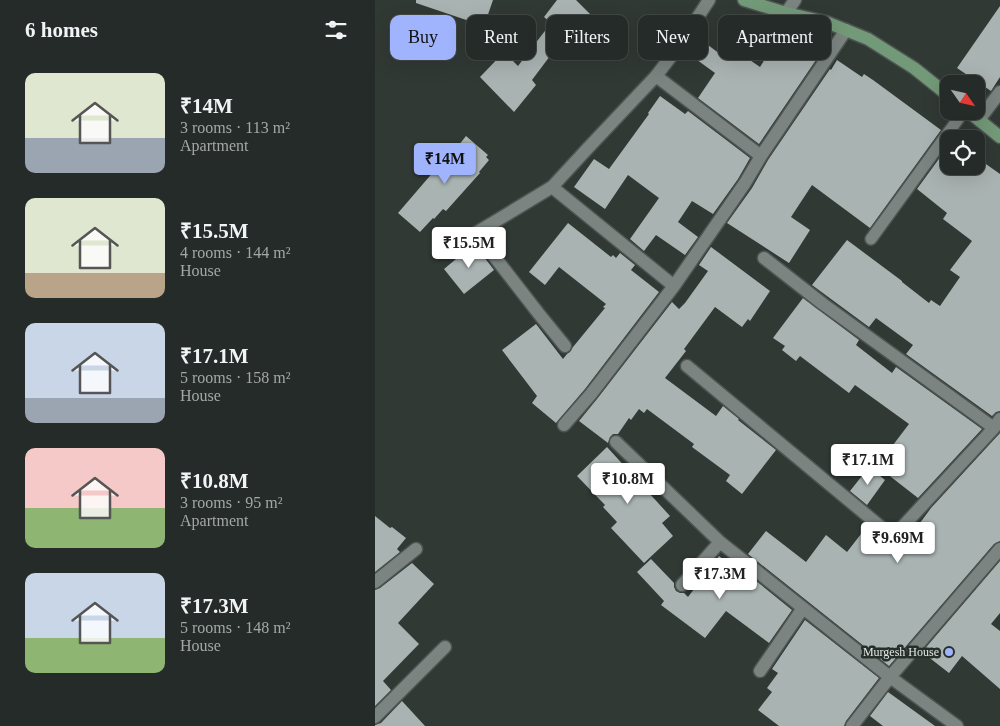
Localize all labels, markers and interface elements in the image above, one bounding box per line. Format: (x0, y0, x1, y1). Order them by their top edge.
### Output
chip: Buy (390, 15, 456, 60)
chip: Rent (466, 15, 536, 60)
chip: Filters (546, 15, 628, 60)
chip: New (638, 15, 708, 60)
chip: Apartment (718, 15, 831, 60)
icon: filters (322, 16, 350, 44)
text: 6 homes (25, 18, 98, 42)
north arrow (940, 75, 985, 120)
map controls (940, 75, 985, 175)
icon: home (65, 93, 125, 153)
text: ₹14M (180, 94, 233, 118)
text: 3 rooms · 113 m² (180, 119, 290, 136)
button: locate (940, 130, 985, 175)
text: Apartment (180, 137, 248, 154)
pin: ₹14M (415, 142, 475, 185)
text: ₹14M (425, 150, 465, 167)
icon: home (65, 218, 125, 278)
text: ₹15.5M (180, 219, 249, 243)
pin: ₹15.5M (428, 226, 510, 269)
text: ₹15.5M (443, 234, 495, 251)
text: 4 rooms · 144 m² (180, 244, 291, 261)
text: House (180, 262, 221, 279)
icon: home (65, 343, 125, 403)
text: ₹17.1M (180, 344, 249, 368)
text: 5 rooms · 158 m² (180, 369, 291, 386)
text: House (180, 387, 221, 404)
pin: ₹17.1M (827, 444, 909, 486)
text: ₹17.1M (842, 451, 894, 468)
pin: ₹10.8M (587, 462, 669, 505)
icon: home (65, 468, 125, 528)
text: ₹10.8M (180, 469, 249, 493)
text: ₹10.8M (602, 470, 654, 487)
text: 3 rooms · 95 m² (180, 494, 283, 511)
text: Apartment (180, 512, 248, 529)
pin: ₹9.69M (857, 522, 939, 564)
text: ₹9.69M (872, 529, 924, 546)
pin: ₹17.3M (679, 558, 761, 600)
text: ₹17.3M (694, 565, 746, 582)
icon: home (65, 593, 125, 653)
text: ₹17.3M (180, 594, 249, 618)
text: 5 rooms · 148 m² (180, 619, 291, 636)
text: House (180, 637, 221, 654)
place label: Murgesh House (863, 645, 939, 659)
marker: Murgesh House (943, 646, 955, 658)

